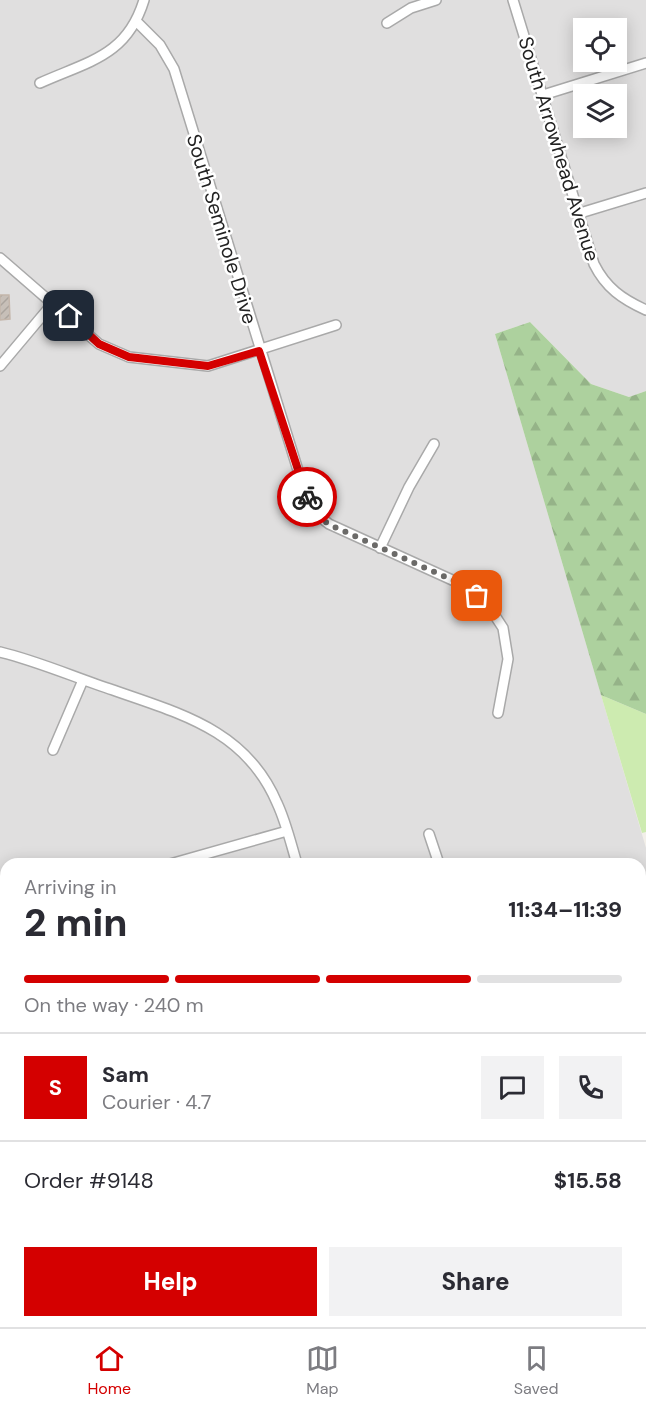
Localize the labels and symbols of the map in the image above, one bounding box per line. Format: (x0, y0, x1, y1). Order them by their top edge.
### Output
street label: South Arrowhead Avenue (512, 34, 606, 264)
street label: South Seminole Drive (181, 131, 263, 327)
pin (43, 290, 94, 341)
courier (277, 467, 337, 527)
pin (451, 570, 502, 621)

